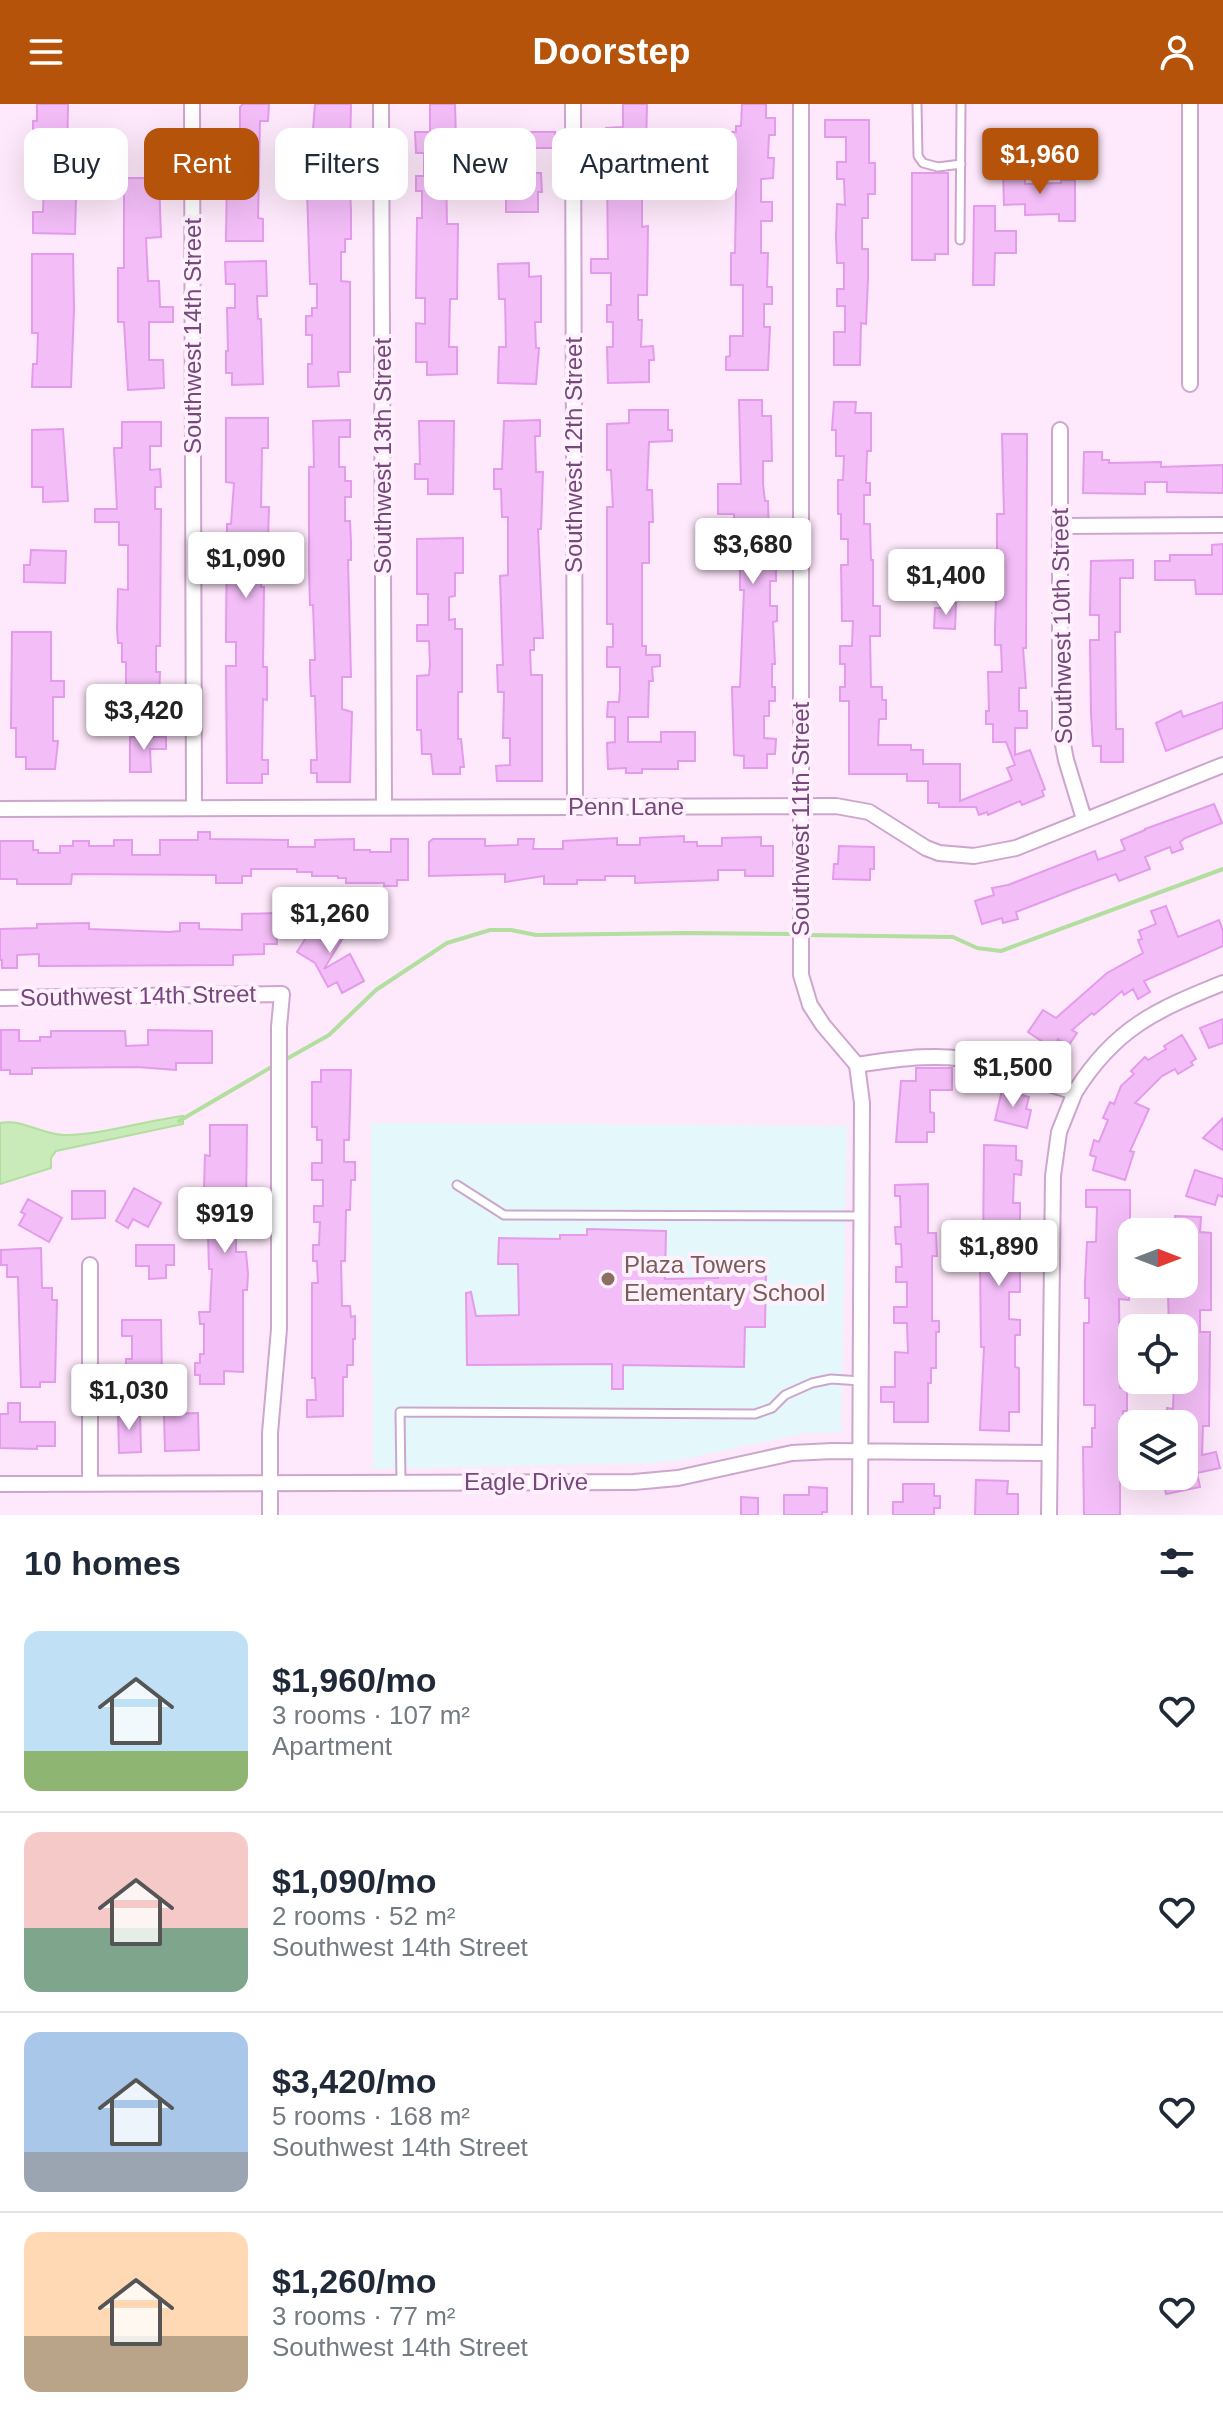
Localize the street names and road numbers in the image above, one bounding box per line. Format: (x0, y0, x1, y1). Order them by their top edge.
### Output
street label: Southwest 14th Street (179, 218, 206, 454)
street label: Southwest 12th Street (560, 337, 587, 573)
street label: Southwest 13th Street (369, 338, 396, 574)
street label: Southwest 10th Street (1046, 507, 1077, 744)
street label: Southwest 11th Street (787, 701, 814, 936)
street label: Penn Lane (568, 793, 684, 820)
street label: Southwest 14th Street (20, 980, 257, 1011)
street label: Eagle Drive (464, 1468, 588, 1495)

